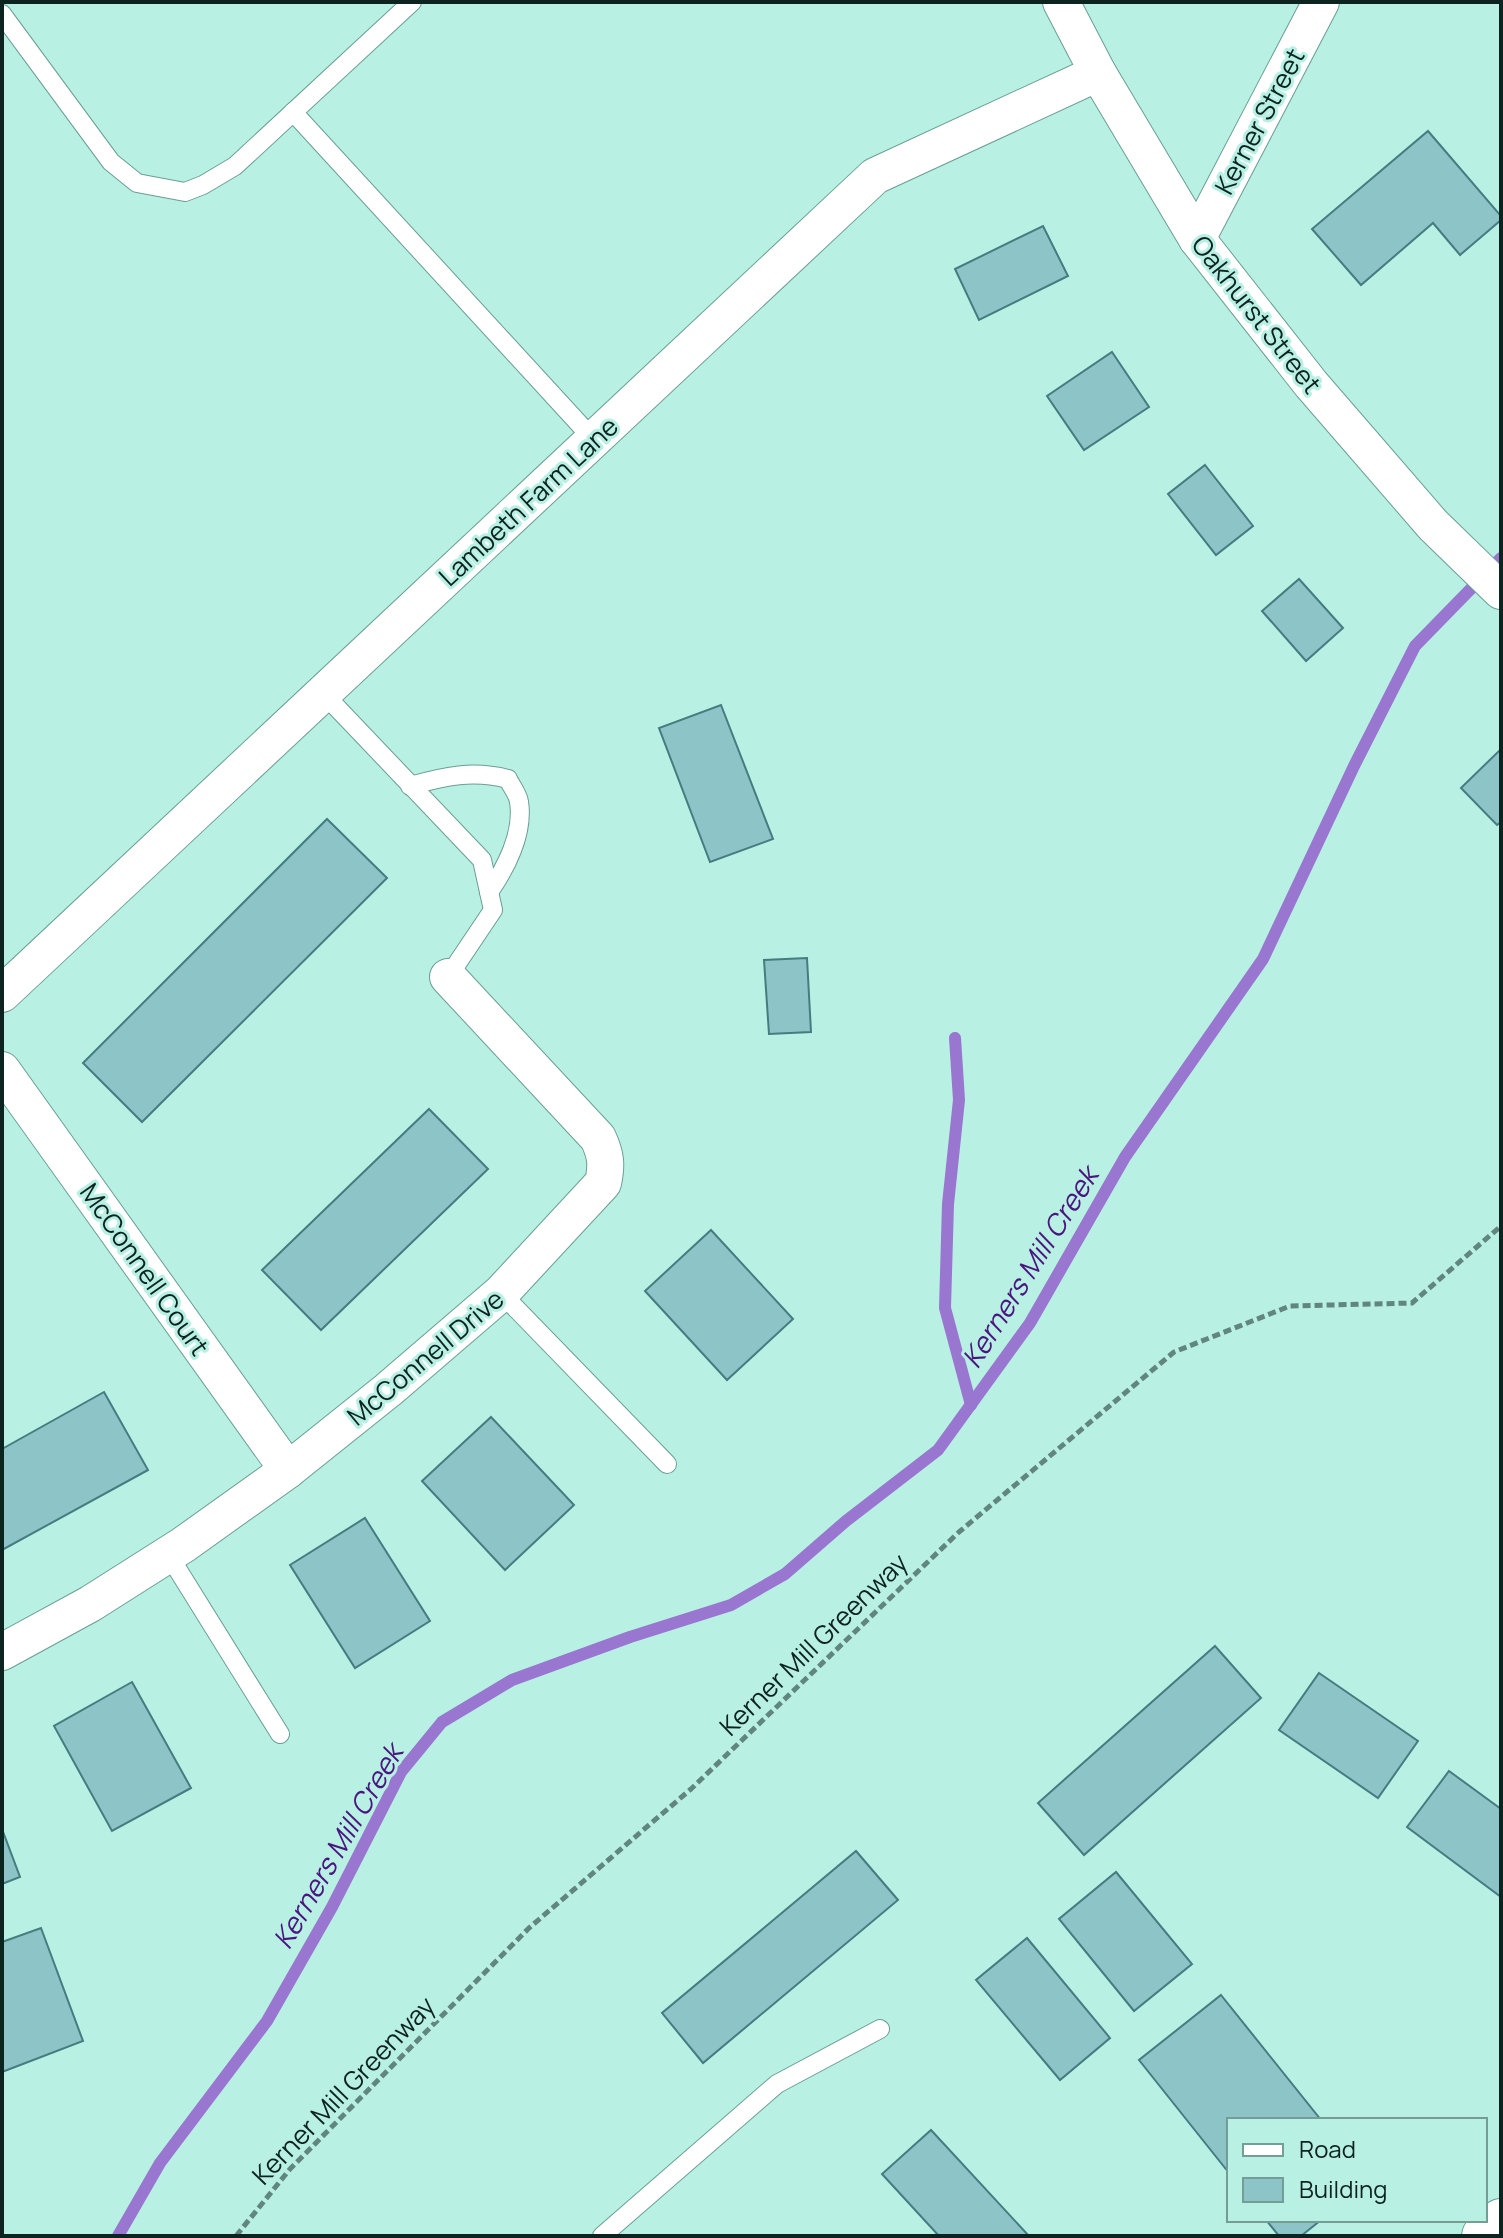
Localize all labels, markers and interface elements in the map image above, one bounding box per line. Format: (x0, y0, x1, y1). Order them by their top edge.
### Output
street label: Kerner Street (1205, 42, 1313, 200)
street label: Oakhurst Street (1184, 227, 1330, 401)
street label: Lambeth Farm Lane (430, 408, 626, 594)
water label: Kerners Mill Creek (952, 1156, 1108, 1375)
street label: McConnell Court (72, 1176, 218, 1362)
street label: McConnell Drive (339, 1281, 511, 1433)
street label: Kerner Mill Greenway (711, 1544, 915, 1743)
water label: Kerners Mill Creek (263, 1733, 413, 1955)
street label: Kerner Mill Greenway (244, 1988, 443, 2192)
legend (1227, 2118, 1487, 2222)
text: Road (1299, 2132, 1356, 2165)
text: Building (1299, 2172, 1387, 2205)

